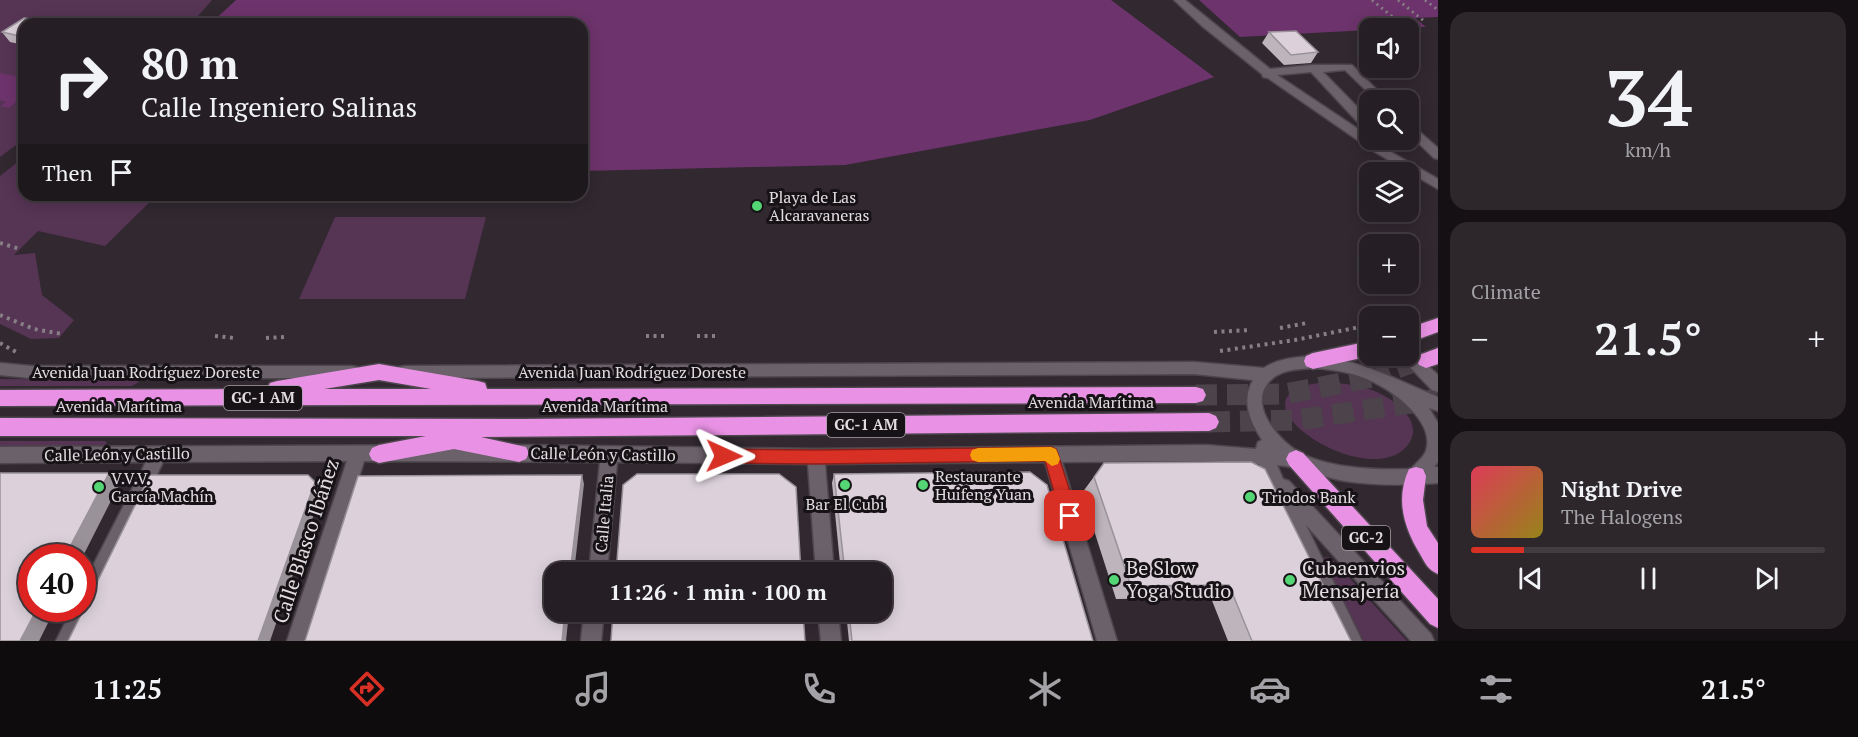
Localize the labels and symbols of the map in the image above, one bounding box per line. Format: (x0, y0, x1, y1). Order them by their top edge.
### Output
place label: Playa de Las Alcaravaneras (769, 186, 869, 226)
marker: Playa de Las Alcaravaneras (750, 199, 764, 213)
street label: Avenida Juan Rodríguez Doreste (32, 361, 260, 383)
street label: Avenida Juan Rodríguez Doreste (518, 361, 746, 383)
road number: GC-1 AM (224, 386, 302, 410)
street label: Avenida Marítima (1028, 391, 1154, 413)
street label: Avenida Marítima (56, 395, 182, 417)
street label: Avenida Marítima (542, 395, 668, 417)
road number: GC-1 AM (827, 413, 905, 437)
position arrow (692, 424, 756, 488)
street label: Calle León y Castillo (44, 442, 190, 466)
street label: Calle León y Castillo (530, 442, 676, 466)
street label: Calle Blasco Ibáñez (266, 455, 345, 627)
place label: Restaurante Huifeng Yuan (935, 465, 1032, 505)
place label: V.V.V. García Machín (111, 467, 214, 507)
street label: Calle Italia (590, 475, 618, 553)
marker: Bar El Cubi (838, 478, 852, 492)
marker: Restaurante Huifeng Yuan (916, 478, 930, 492)
marker: V.V.V. García Machín (92, 480, 106, 494)
place label: Triodos Bank (1262, 486, 1356, 508)
pin (1044, 490, 1095, 541)
marker: Triodos Bank (1243, 490, 1257, 504)
place label: Bar El Cubi (806, 493, 885, 515)
road number: GC-2 (1342, 526, 1390, 550)
speed limit sign: 40 (18, 544, 96, 622)
place label: Be Slow Yoga Studio (1126, 554, 1231, 604)
place label: Cubaenvios Mensajería (1302, 554, 1405, 604)
marker: Be Slow Yoga Studio (1107, 573, 1121, 587)
marker: Cubaenvios Mensajería (1283, 573, 1297, 587)

